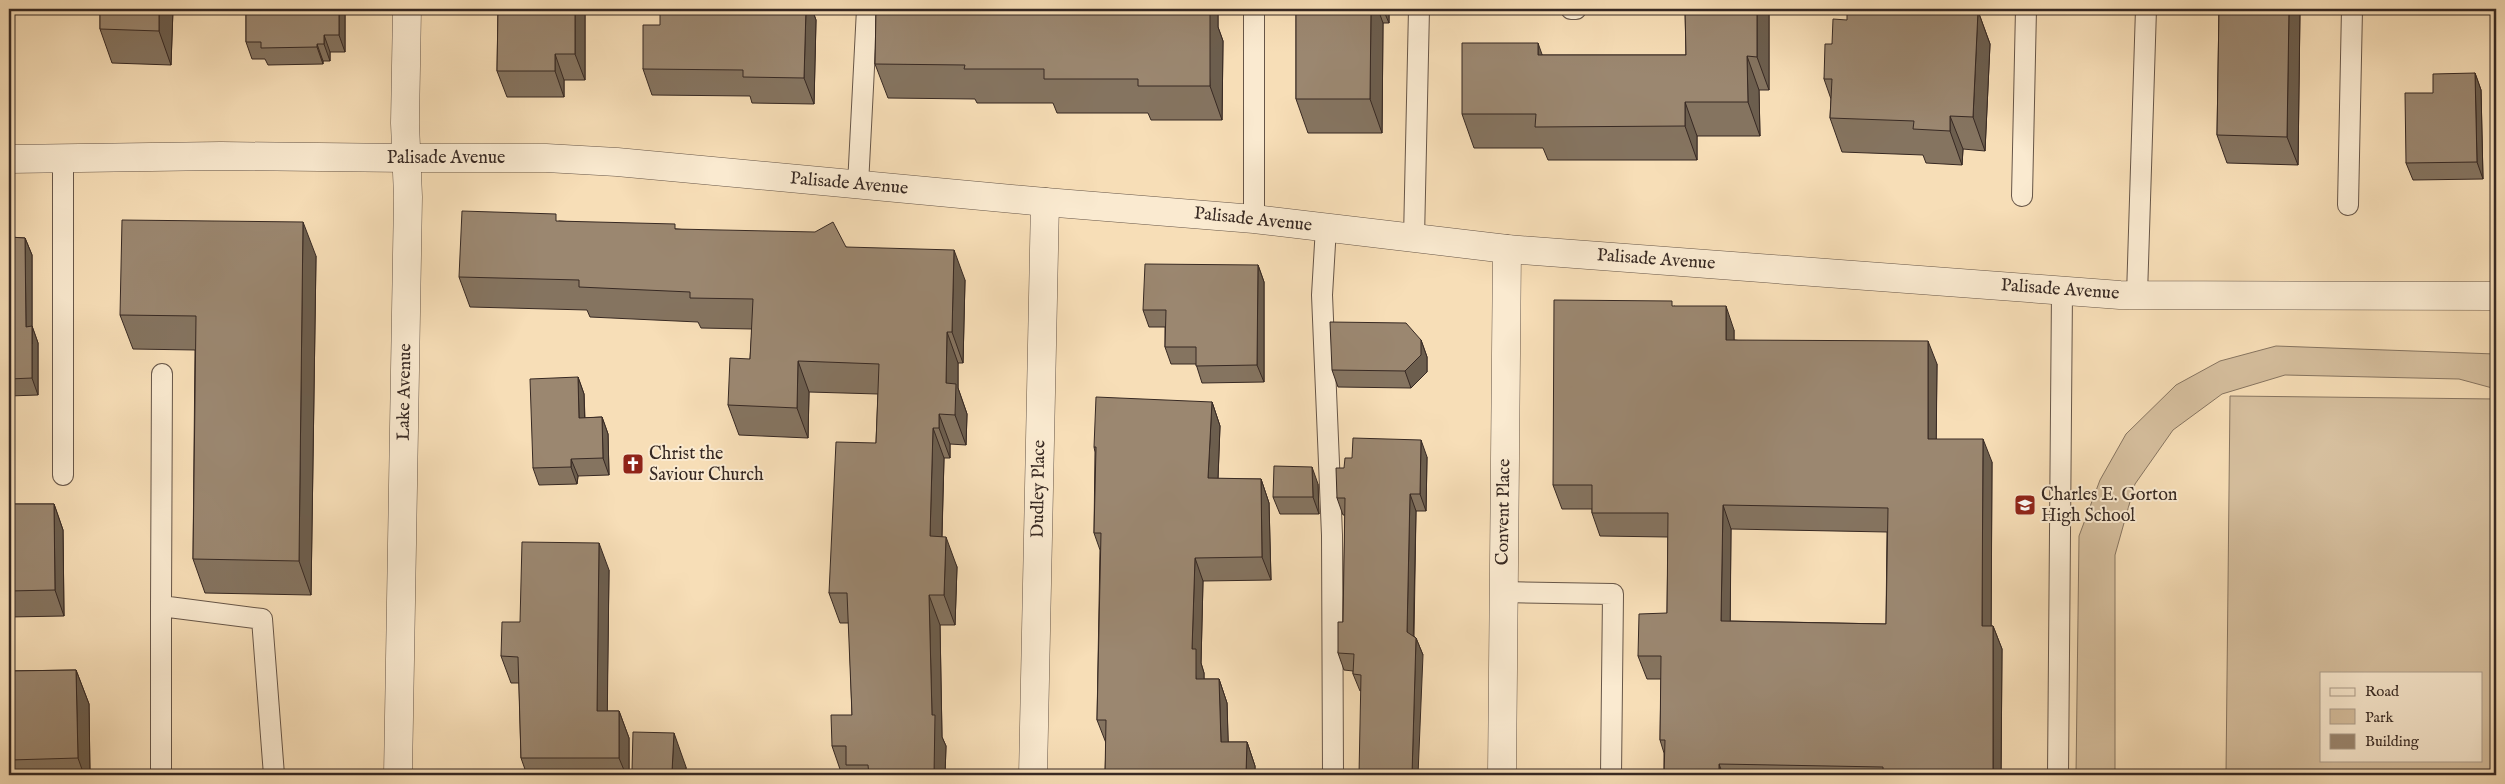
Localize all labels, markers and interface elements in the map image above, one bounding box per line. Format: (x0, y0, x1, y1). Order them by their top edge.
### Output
street label: Palisade Avenue (387, 147, 505, 170)
street label: Palisade Avenue (789, 167, 909, 201)
street label: Palisade Avenue (1193, 202, 1313, 238)
street label: Palisade Avenue (1596, 244, 1716, 276)
street label: Palisade Avenue (2000, 274, 2120, 306)
street label: Lake Avenue (393, 343, 417, 441)
street label: Dudley Place (1027, 440, 1051, 538)
place label: Christ the Saviour Church (649, 443, 764, 487)
church icon: Christ the Saviour Church (621, 452, 645, 476)
street label: Convent Place (1492, 458, 1516, 566)
place label: Charles E. Gorton High School (2041, 484, 2178, 528)
school or university icon: Charles E. Gorton High School (2013, 493, 2037, 517)
legend (2320, 672, 2482, 762)
text: Road (2365, 682, 2400, 701)
text: Park (2365, 708, 2395, 727)
text: Building (2365, 732, 2420, 751)

